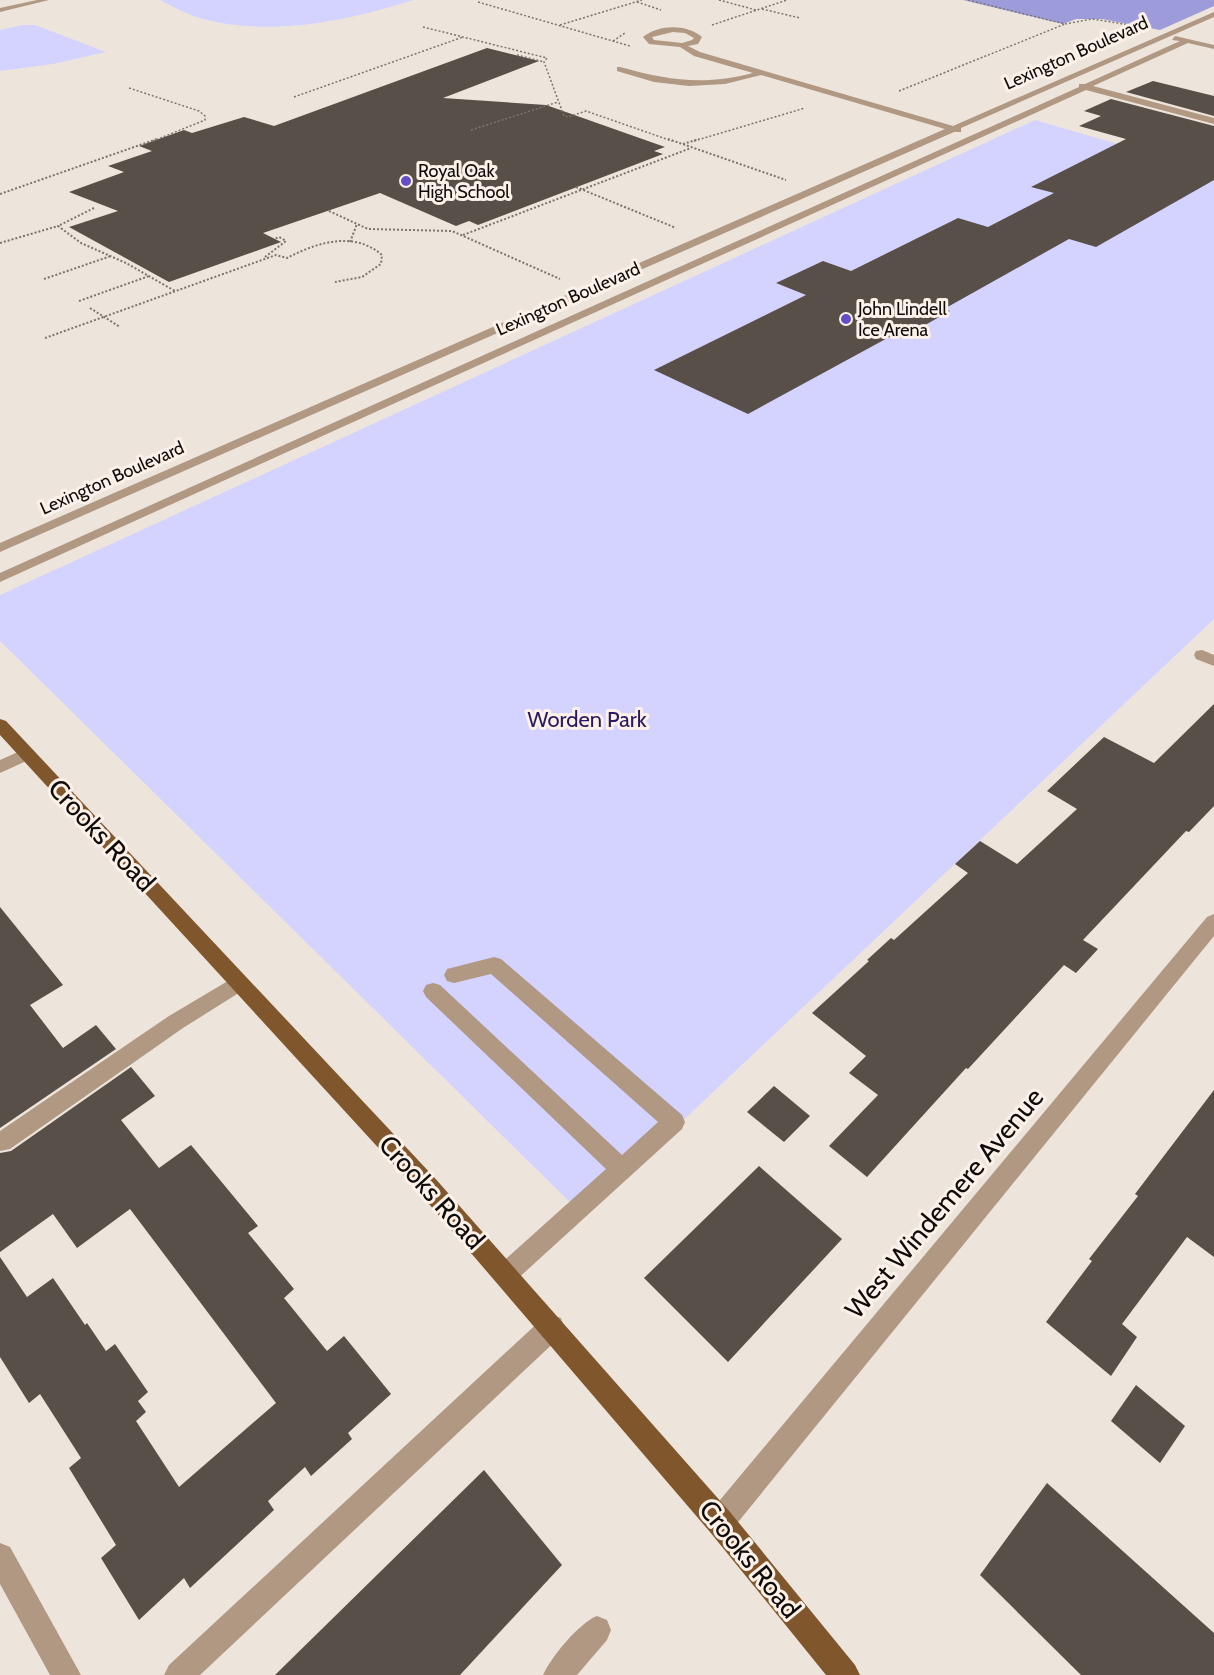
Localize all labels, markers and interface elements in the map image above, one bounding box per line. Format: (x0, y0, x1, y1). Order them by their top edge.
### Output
street label: Lexington Boulevard (1000, 11, 1152, 95)
place label: Royal Oak High School (418, 160, 510, 203)
marker: Royal Oak High School (399, 174, 413, 188)
street label: Lexington Boulevard (492, 257, 644, 341)
place label: John Lindell Ice Arena (857, 298, 947, 341)
marker: John Lindell Ice Arena (839, 312, 853, 326)
street label: Lexington Boulevard (36, 436, 188, 520)
park label: Worden Park (527, 706, 647, 733)
street label: Crooks Road (41, 772, 163, 898)
street label: West Windemere Avenue (838, 1081, 1050, 1325)
street label: Crooks Road (372, 1128, 492, 1256)
street label: Crooks Road (692, 1493, 808, 1625)

